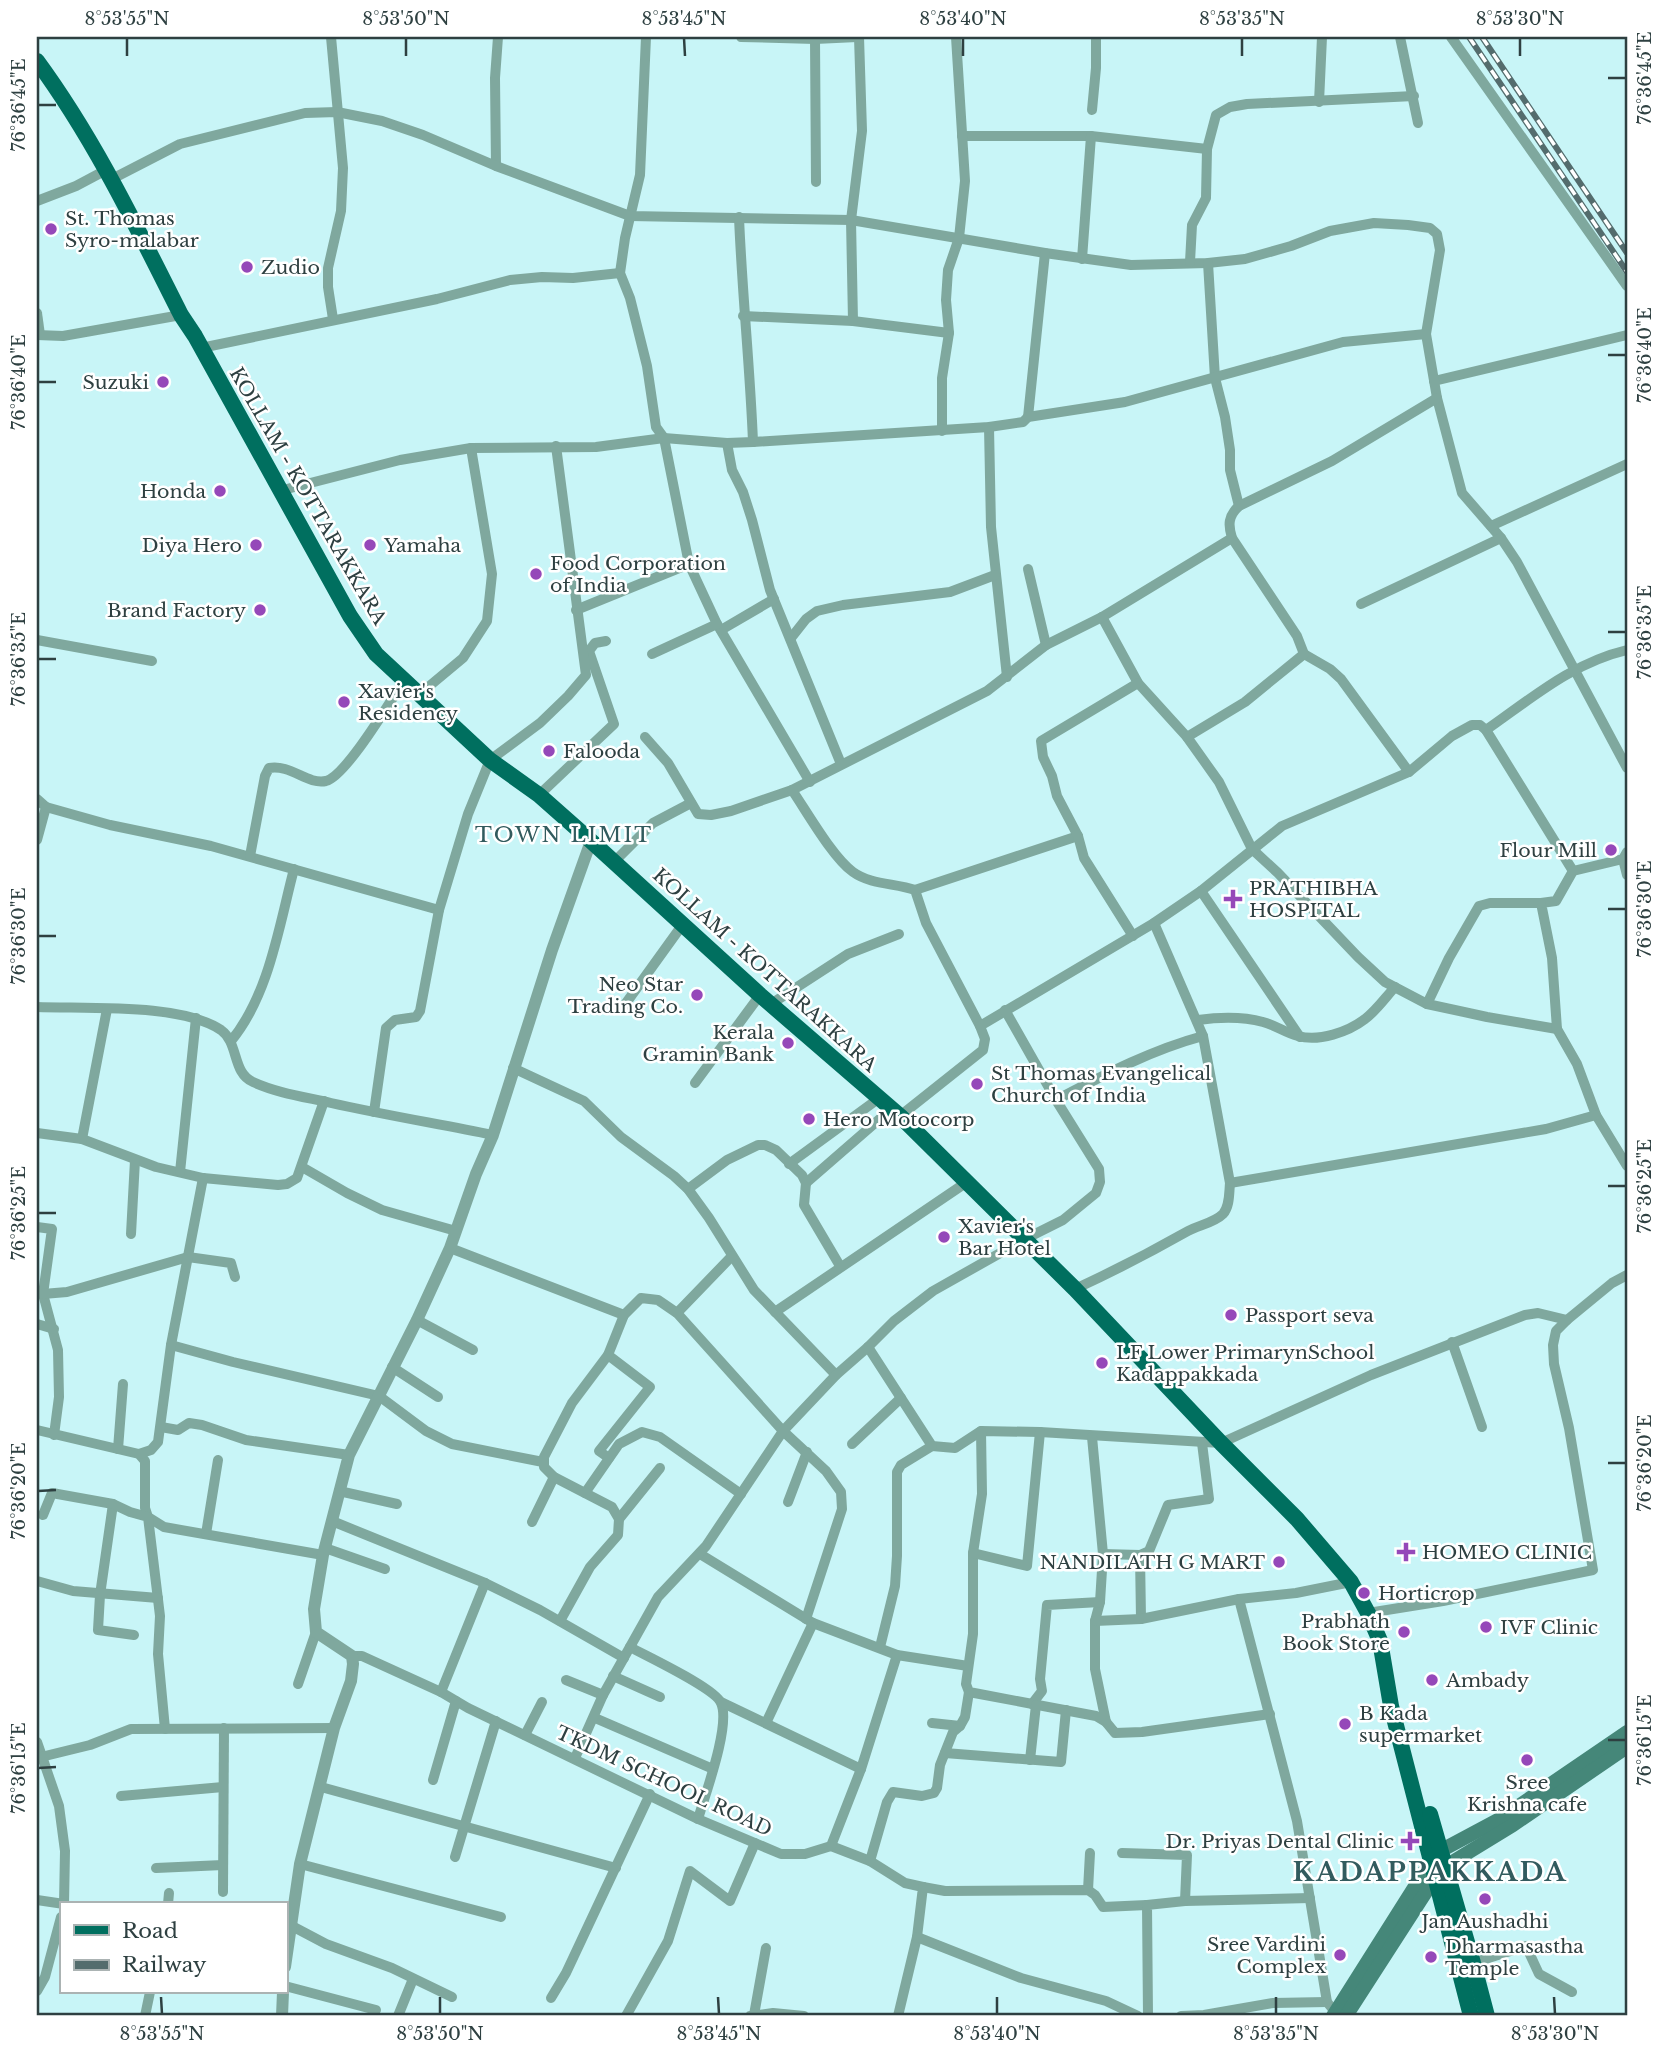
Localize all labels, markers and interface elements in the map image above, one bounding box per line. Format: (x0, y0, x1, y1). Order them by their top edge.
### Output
text: 8°53'55"N (85, 8, 169, 30)
text: 8°53'50"N (362, 8, 450, 30)
text: 8°53'45"N (642, 8, 726, 30)
text: 8°53'40"N (919, 8, 1007, 30)
text: 8°53'35"N (1199, 8, 1285, 30)
text: 8°53'30"N (1476, 8, 1564, 30)
text: 76°36'45"E (1634, 31, 1656, 125)
text: 76°36'45"E (8, 58, 30, 152)
place label: St. Thomas Syro-malabar (65, 207, 199, 252)
marker: St. Thomas Syro-malabar (43, 221, 59, 237)
place label: Zudio (261, 256, 320, 279)
marker: Zudio (239, 259, 255, 275)
text: 76°36'40"E (1634, 307, 1656, 403)
text: 76°36'40"E (8, 334, 30, 430)
street label: KOLLAM - KOTTARAKKARA (225, 363, 392, 629)
place label: Suzuki (83, 371, 150, 394)
marker: Suzuki (155, 374, 171, 390)
place label: Honda (140, 480, 206, 503)
marker: Honda (212, 483, 228, 499)
place label: Diya Hero (142, 534, 242, 557)
place label: Yamaha (383, 534, 462, 557)
marker: Diya Hero (248, 537, 264, 553)
marker: Yamaha (362, 537, 378, 553)
place label: Food Corporation of India (550, 552, 726, 597)
marker: Food Corporation of India (528, 566, 544, 582)
text: 76°36'35"E (1634, 585, 1656, 679)
place label: Brand Factory (107, 599, 246, 622)
marker: Brand Factory (252, 602, 268, 618)
text: 76°36'35"E (8, 612, 30, 706)
place label: Xavier's Residency (358, 680, 458, 725)
marker: Xavier's Residency (336, 694, 352, 710)
place label: Falooda (563, 740, 640, 763)
marker: Falooda (541, 743, 557, 759)
district label: TOWN LIMIT (475, 822, 653, 848)
place label: Flour Mill (1499, 839, 1597, 862)
marker: Flour Mill (1603, 842, 1619, 858)
text: 76°36'30"E (1634, 861, 1656, 957)
street label: KOLLAM - KOTTARAKKARA (648, 863, 882, 1077)
place label: PRATHIBHA HOSPITAL (1249, 877, 1378, 922)
text: 76°36'30"E (8, 888, 30, 984)
marker: PRATHIBHA HOSPITAL (1223, 889, 1243, 909)
place label: Neo Star Trading Co. (568, 973, 683, 1018)
marker: Neo Star Trading Co. (689, 987, 705, 1003)
place label: Kerala Gramin Bank (643, 1021, 774, 1066)
marker: Kerala Gramin Bank (780, 1035, 796, 1051)
place label: St Thomas Evangelical Church of India (991, 1062, 1211, 1107)
marker: St Thomas Evangelical Church of India (969, 1076, 985, 1092)
place label: Hero Motocorp (823, 1108, 975, 1131)
marker: Hero Motocorp (801, 1111, 817, 1127)
text: 76°36'25"E (1634, 1139, 1656, 1233)
text: 76°36'25"E (8, 1166, 30, 1260)
place label: Xavier's Bar Hotel (958, 1215, 1051, 1260)
marker: Xavier's Bar Hotel (936, 1229, 952, 1245)
place label: Passport seva (1245, 1304, 1374, 1327)
marker: Passport seva (1223, 1307, 1239, 1323)
place label: LF Lower PrimarynSchool Kadappakkada (1116, 1341, 1374, 1386)
marker: LF Lower PrimarynSchool Kadappakkada (1094, 1355, 1110, 1371)
text: 76°36'20"E (1634, 1415, 1656, 1511)
text: 76°36'20"E (8, 1443, 30, 1539)
place label: HOMEO CLINIC (1422, 1541, 1592, 1564)
marker: HOMEO CLINIC (1396, 1542, 1416, 1562)
place label: NANDILATH G MART (1040, 1551, 1265, 1574)
marker: NANDILATH G MART (1271, 1554, 1287, 1570)
place label: Horticrop (1378, 1582, 1475, 1605)
marker: Horticrop (1356, 1585, 1372, 1601)
place label: Prabhath Book Store (1282, 1610, 1390, 1655)
place label: IVF Clinic (1500, 1616, 1598, 1639)
marker: IVF Clinic (1478, 1619, 1494, 1635)
marker: Prabhath Book Store (1396, 1624, 1412, 1640)
place label: Ambady (1445, 1669, 1529, 1692)
marker: Ambady (1424, 1672, 1440, 1688)
text: 76°36'15"E (1634, 1694, 1656, 1786)
place label: B Kada supermarket (1359, 1702, 1483, 1747)
marker: B Kada supermarket (1337, 1716, 1353, 1732)
street label: TKDM SCHOOL ROAD (552, 1721, 776, 1841)
text: 76°36'15"E (8, 1722, 30, 1814)
marker: Sree Krishna cafe (1519, 1752, 1535, 1768)
place label: Sree Krishna cafe (1467, 1771, 1587, 1816)
place label: Dr. Priyas Dental Clinic (1166, 1830, 1394, 1853)
marker: Dr. Priyas Dental Clinic (1400, 1831, 1420, 1851)
district label: KADAPPAKKADA (1293, 1856, 1567, 1888)
marker: Jan Aushadhi (1477, 1891, 1493, 1907)
legend (60, 1902, 287, 1994)
place label: Jan Aushadhi (1419, 1910, 1549, 1933)
text: Road (122, 1918, 178, 1944)
place label: Sree Vardini Complex (1207, 1933, 1327, 1978)
place label: Dharmasastha Temple (1445, 1935, 1584, 1980)
marker: Sree Vardini Complex (1332, 1947, 1348, 1963)
marker: Dharmasastha Temple (1423, 1949, 1439, 1965)
text: Railway (122, 1952, 207, 1978)
text: 8°53'55"N (120, 2023, 204, 2045)
text: 8°53'50"N (396, 2023, 484, 2045)
text: 8°53'45"N (677, 2023, 761, 2045)
text: 8°53'40"N (953, 2023, 1041, 2045)
text: 8°53'35"N (1233, 2023, 1319, 2045)
text: 8°53'30"N (1511, 2023, 1599, 2045)

